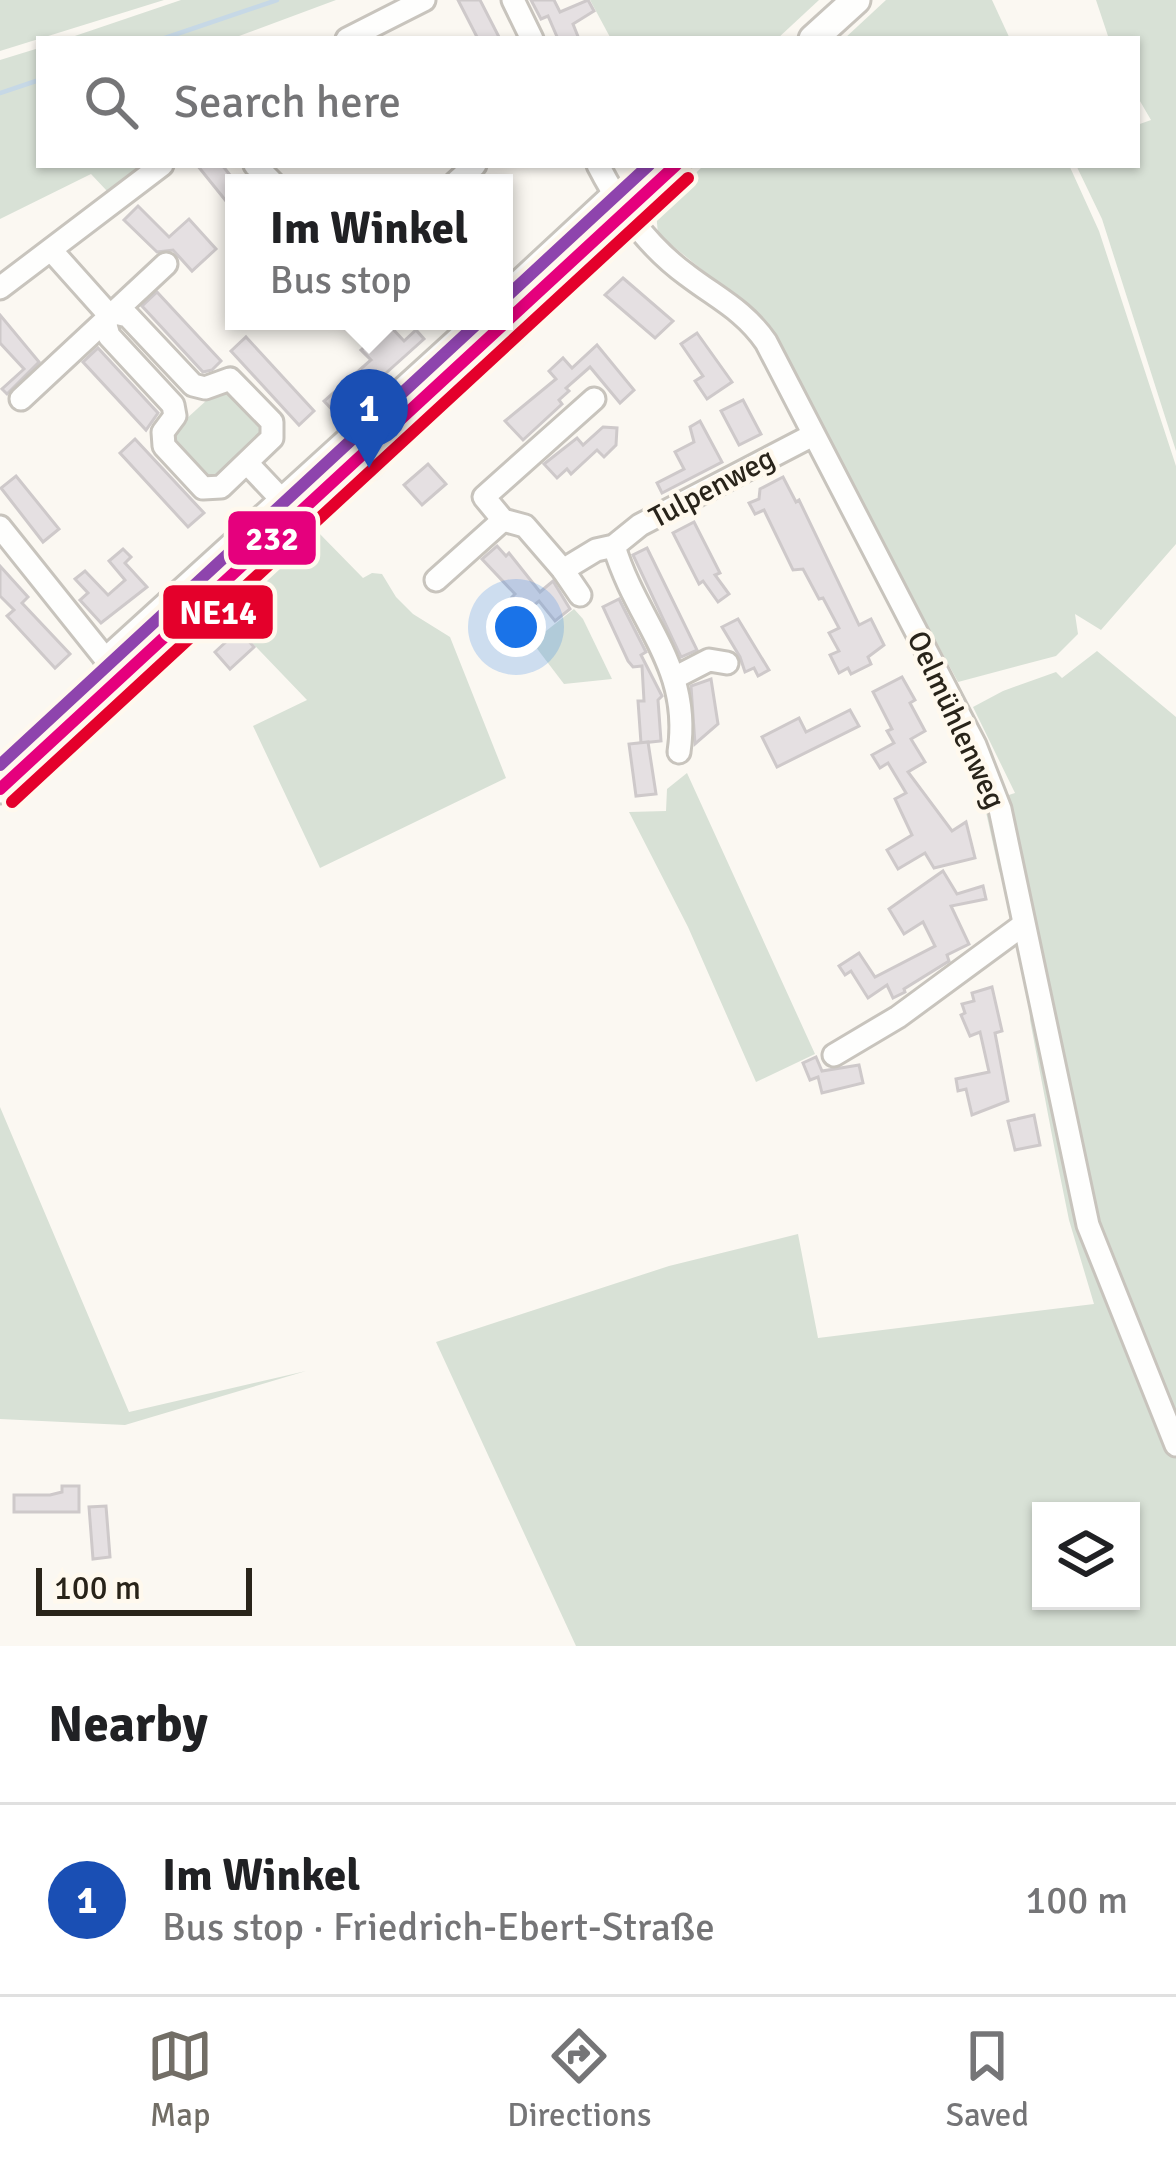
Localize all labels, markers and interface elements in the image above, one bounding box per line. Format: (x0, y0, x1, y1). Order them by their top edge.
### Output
search box (36, 36, 1140, 168)
icon: search (78, 69, 144, 135)
text: Search here (174, 75, 401, 130)
popup (225, 174, 513, 330)
text: Im Winkel (270, 201, 468, 256)
text: Bus stop (270, 256, 412, 304)
pin: 1 (330, 369, 408, 468)
street label: Tulpenweg (643, 440, 781, 536)
line badge: 232 (226, 509, 318, 567)
text: 232 (245, 519, 299, 560)
line badge: NE14 (161, 583, 275, 641)
text: NE14 (179, 593, 257, 634)
your location (486, 597, 546, 657)
street label: Oelmühlenweg (899, 625, 1013, 815)
map controls (1032, 1502, 1140, 1610)
button: layers (1032, 1502, 1140, 1610)
scale bar (36, 1562, 252, 1615)
text: 100 m (54, 1568, 141, 1609)
text: Nearby (48, 1693, 208, 1756)
text: Im Winkel (162, 1848, 360, 1903)
text: 1 (76, 1876, 98, 1924)
text: 100 m (1025, 1876, 1128, 1924)
text: Bus stop · Friedrich-Ebert-Straße (162, 1903, 715, 1951)
tab: Map (147, 2023, 213, 2136)
tab: Directions (507, 2023, 652, 2136)
tab: Saved (946, 2023, 1029, 2136)

